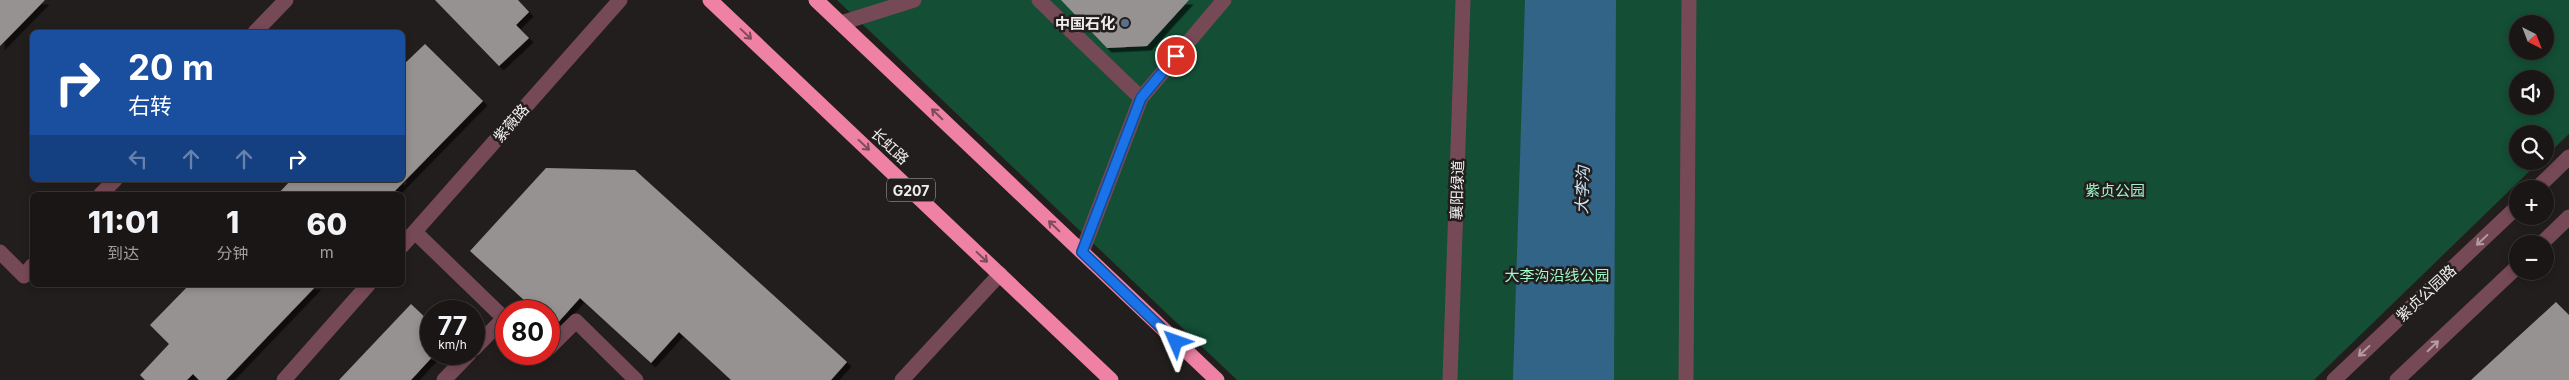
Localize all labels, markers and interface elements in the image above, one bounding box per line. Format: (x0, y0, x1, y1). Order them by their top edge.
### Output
place label: 中国石化 (1055, 14, 1115, 33)
north arrow (2509, 15, 2554, 60)
map controls (2509, 15, 2554, 280)
marker: 中国石化 (1119, 17, 1131, 29)
one-way arrow (739, 28, 752, 40)
pin (1155, 35, 1197, 77)
icon: arrive (1162, 42, 1190, 70)
text: 20 m (128, 46, 214, 88)
icon: right (45, 50, 110, 115)
button: sound (2509, 70, 2554, 115)
text: 右转 (128, 93, 172, 119)
street label: 紫薇路 (489, 100, 533, 146)
one-way arrow (930, 108, 943, 120)
street label: 长虹路 (867, 124, 913, 168)
button: search (2509, 125, 2554, 170)
one-way arrow (857, 139, 870, 151)
icon: left (124, 145, 152, 173)
icon: ahead (177, 145, 205, 173)
icon: ahead (230, 145, 258, 173)
icon: right (283, 145, 311, 173)
street label: 襄阳绿道 (1446, 160, 1468, 220)
water label: 大李沟 (1571, 164, 1593, 214)
road number: G207 (887, 178, 935, 202)
button: + (2509, 180, 2554, 225)
park label: 紫贞公园 (2085, 181, 2145, 200)
text: 11:01 (88, 204, 159, 240)
text: 1 (226, 204, 239, 240)
text: 60 (307, 206, 347, 242)
one-way arrow (1048, 220, 1061, 232)
one-way arrow (2476, 234, 2488, 246)
button: − (2509, 235, 2554, 280)
text: m (320, 242, 334, 262)
text: 到达 (107, 243, 139, 263)
text: 分钟 (217, 243, 249, 263)
one-way arrow (975, 251, 988, 263)
street label: 紫贞公园路 (2392, 260, 2460, 326)
park label: 大李沟沿线公园 (1504, 266, 1610, 285)
speed limit sign: 80 (495, 300, 560, 365)
text: 77 (438, 311, 467, 341)
position arrow (1149, 315, 1201, 367)
text: km/h (438, 337, 467, 352)
one-way arrow (2426, 340, 2439, 352)
one-way arrow (2358, 345, 2370, 357)

